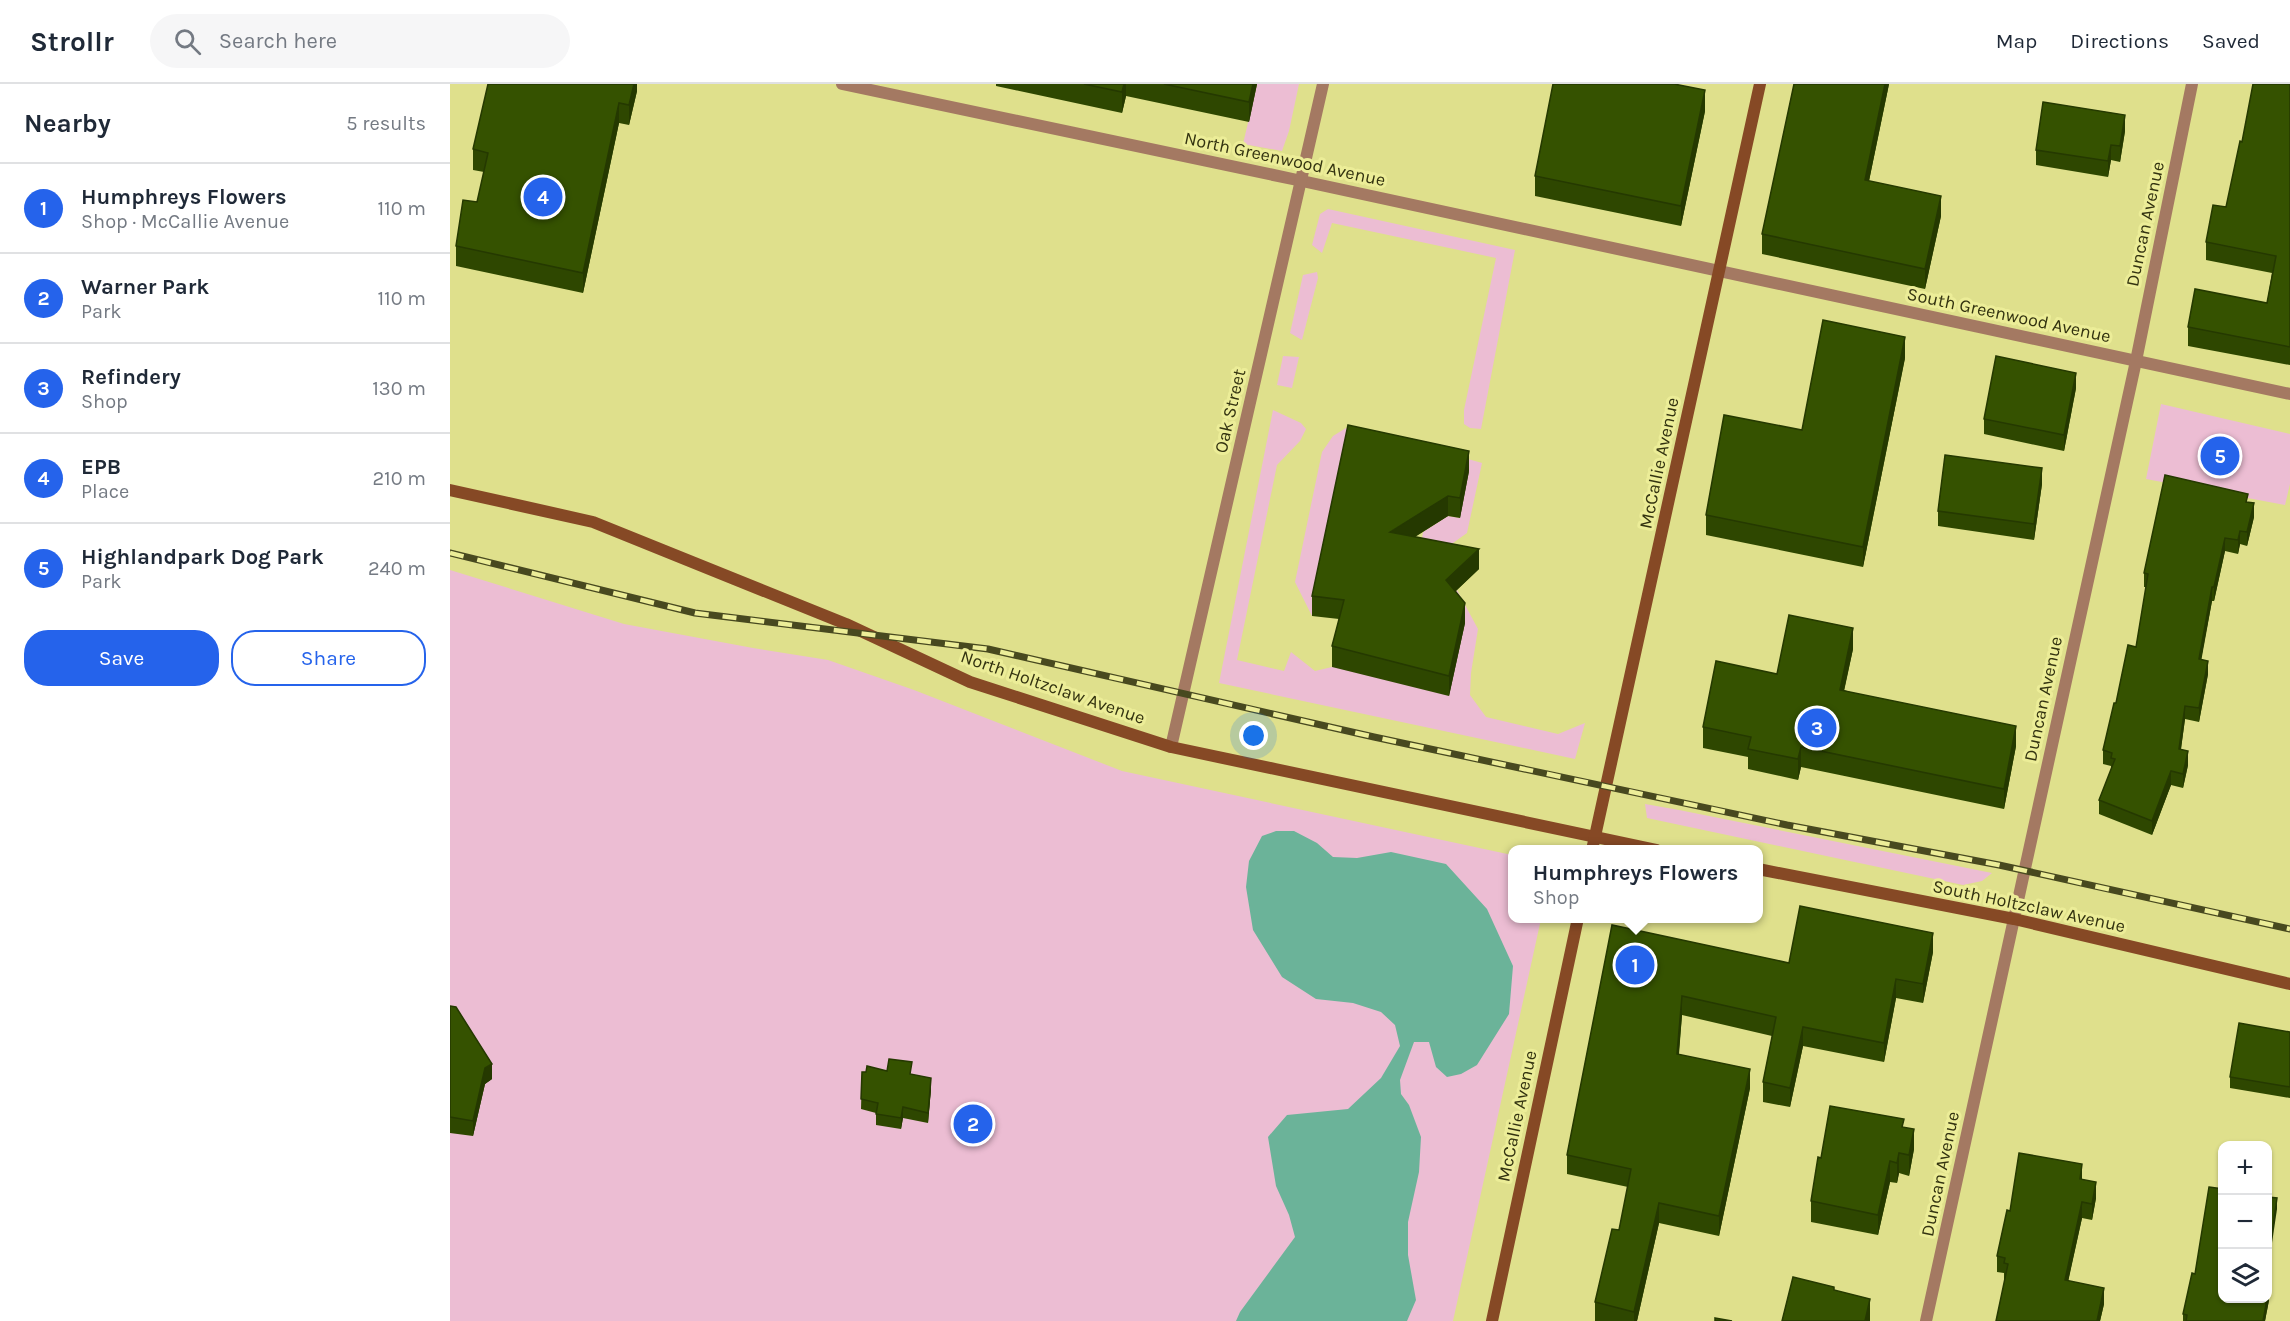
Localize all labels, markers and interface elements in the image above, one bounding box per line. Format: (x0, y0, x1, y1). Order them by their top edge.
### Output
search box (150, 14, 570, 68)
text: Strollr (30, 25, 114, 58)
icon: search (171, 25, 204, 58)
text: Search here (219, 28, 337, 54)
text: Map (1996, 29, 2037, 53)
text: Directions (2070, 29, 2169, 53)
text: Saved (2202, 29, 2260, 53)
text: Nearby (24, 108, 111, 139)
text: 5 results (346, 112, 426, 135)
street label: North Greenwood Avenue (1182, 127, 1388, 191)
street label: Duncan Avenue (2121, 159, 2169, 289)
pin: 4 (524, 174, 562, 220)
text: Humphreys Flowers (81, 184, 287, 210)
text: 1 (40, 197, 47, 220)
text: 110 m (377, 197, 426, 220)
text: Shop · McCallie Avenue (81, 210, 289, 233)
text: Warner Park (81, 274, 209, 300)
street label: South Greenwood Avenue (1905, 283, 2113, 347)
text: 2 (37, 287, 50, 310)
text: 110 m (377, 287, 426, 310)
text: Park (81, 300, 122, 323)
text: Refindery (81, 364, 181, 390)
street label: Oak Street (1210, 367, 1250, 455)
text: 3 (37, 377, 50, 400)
text: 130 m (372, 377, 426, 400)
text: Shop (81, 390, 128, 413)
street label: McCallie Avenue (1634, 395, 1684, 531)
pin: 5 (2200, 434, 2240, 478)
text: EPB (81, 454, 121, 480)
text: 4 (38, 467, 49, 490)
text: 210 m (372, 467, 426, 490)
text: Place (81, 480, 129, 503)
text: Highlandpark Dog Park (81, 544, 324, 570)
text: 5 (38, 557, 49, 580)
text: 240 m (368, 557, 426, 580)
text: Park (81, 570, 122, 593)
button: Save (24, 630, 219, 686)
button: Share (231, 630, 426, 686)
street label: Duncan Avenue (2019, 634, 2067, 764)
street label: North Holtzclaw Avenue (958, 645, 1148, 729)
pin: 3 (1798, 706, 1836, 750)
your location (1239, 721, 1268, 750)
popup (1508, 845, 1763, 923)
text: Humphreys Flowers (1533, 860, 1738, 886)
street label: South Holtzclaw Avenue (1931, 875, 2127, 937)
text: Shop (1533, 886, 1579, 909)
pin: 1 (1616, 942, 1654, 988)
street label: McCallie Avenue (1492, 1048, 1542, 1184)
pin: 2 (954, 1102, 992, 1146)
street label: Duncan Avenue (1916, 1109, 1964, 1239)
map controls (2218, 1141, 2272, 1303)
button: + (2218, 1141, 2272, 1195)
button: − (2218, 1195, 2272, 1249)
button: layers (2218, 1249, 2272, 1303)

